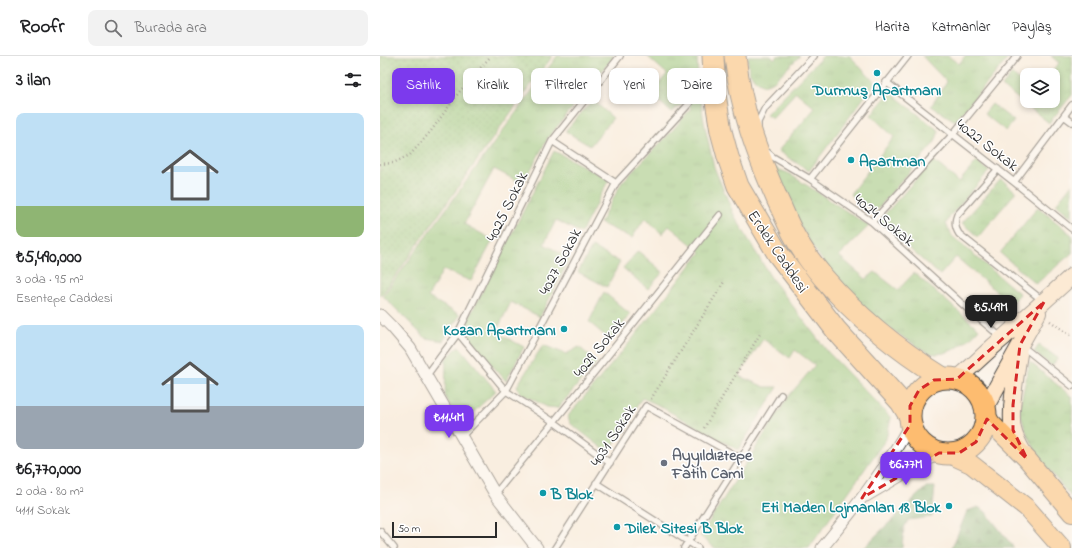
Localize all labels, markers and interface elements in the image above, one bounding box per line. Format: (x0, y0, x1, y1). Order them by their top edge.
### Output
search box (88, 10, 368, 46)
text: Roofr (20, 14, 64, 41)
icon: search (102, 17, 124, 39)
text: Burada ara (134, 17, 207, 39)
text: Harita (875, 17, 910, 38)
text: Katmanlar (932, 17, 990, 38)
text: Paylaş (1012, 17, 1052, 38)
text: 3 ilan (16, 68, 51, 93)
chip: Satılık (392, 68, 455, 104)
chip: Kiralık (463, 68, 523, 104)
chip: Filtreler (531, 68, 601, 104)
chip: Yeni (609, 68, 659, 104)
chip: Daire (667, 68, 726, 104)
marker: Durmuş Apartmanı (872, 68, 882, 78)
map controls (1020, 68, 1060, 108)
button: layers (1020, 68, 1060, 108)
icon: filters (342, 69, 364, 91)
place label: Durmuş Apartmanı (812, 79, 942, 103)
street label: 4022 Sokak (950, 113, 1024, 178)
icon: home (154, 139, 226, 211)
place label: Apartman (859, 150, 926, 174)
marker: Apartman (846, 155, 856, 165)
street label: 4025 Sokak (480, 167, 536, 246)
street label: 4024 Sokak (848, 188, 920, 253)
street label: Erdek Caddesi (741, 206, 814, 298)
street label: 4027 Sokak (533, 223, 589, 300)
text: ₺5,490,000 (16, 245, 82, 270)
text: 3 oda · 95 m² (16, 270, 84, 289)
text: Esentepe Caddesi (16, 289, 113, 308)
pin: ₺5.49M (958, 295, 1024, 329)
text: ₺5.49M (974, 298, 1008, 317)
street label: 4029 Sokak (568, 312, 632, 383)
place label: Kozan Apartmanı (443, 319, 556, 343)
marker: Kozan Apartmanı (559, 324, 569, 334)
icon: home (154, 351, 226, 423)
street label: 4031 Sokak (585, 399, 643, 472)
pin: ₺11.4M (416, 405, 482, 439)
text: ₺11.4M (434, 408, 464, 427)
place label: Ayyıldıztepe Fatih Cami (671, 444, 753, 486)
pin: ₺6.77M (873, 452, 939, 486)
text: ₺6.77M (889, 455, 923, 474)
text: ₺6,770,000 (16, 457, 81, 482)
marker: Ayyıldıztepe Fatih Cami (659, 458, 669, 468)
text: 2 oda · 80 m² (16, 482, 84, 501)
place label: B Blok (550, 483, 594, 507)
marker: B Blok (538, 488, 548, 498)
place label: Eti Maden Lojmanları 18 Blok (761, 496, 942, 520)
text: 4111 Sokak (16, 501, 70, 520)
marker: Eti Maden Lojmanları 18 Blok (944, 501, 954, 511)
place label: Dilek Sitesi B Blok (624, 517, 744, 541)
scale bar (392, 520, 497, 539)
text: 50 m (398, 521, 420, 537)
marker: Dilek Sitesi B Blok (612, 522, 622, 532)

